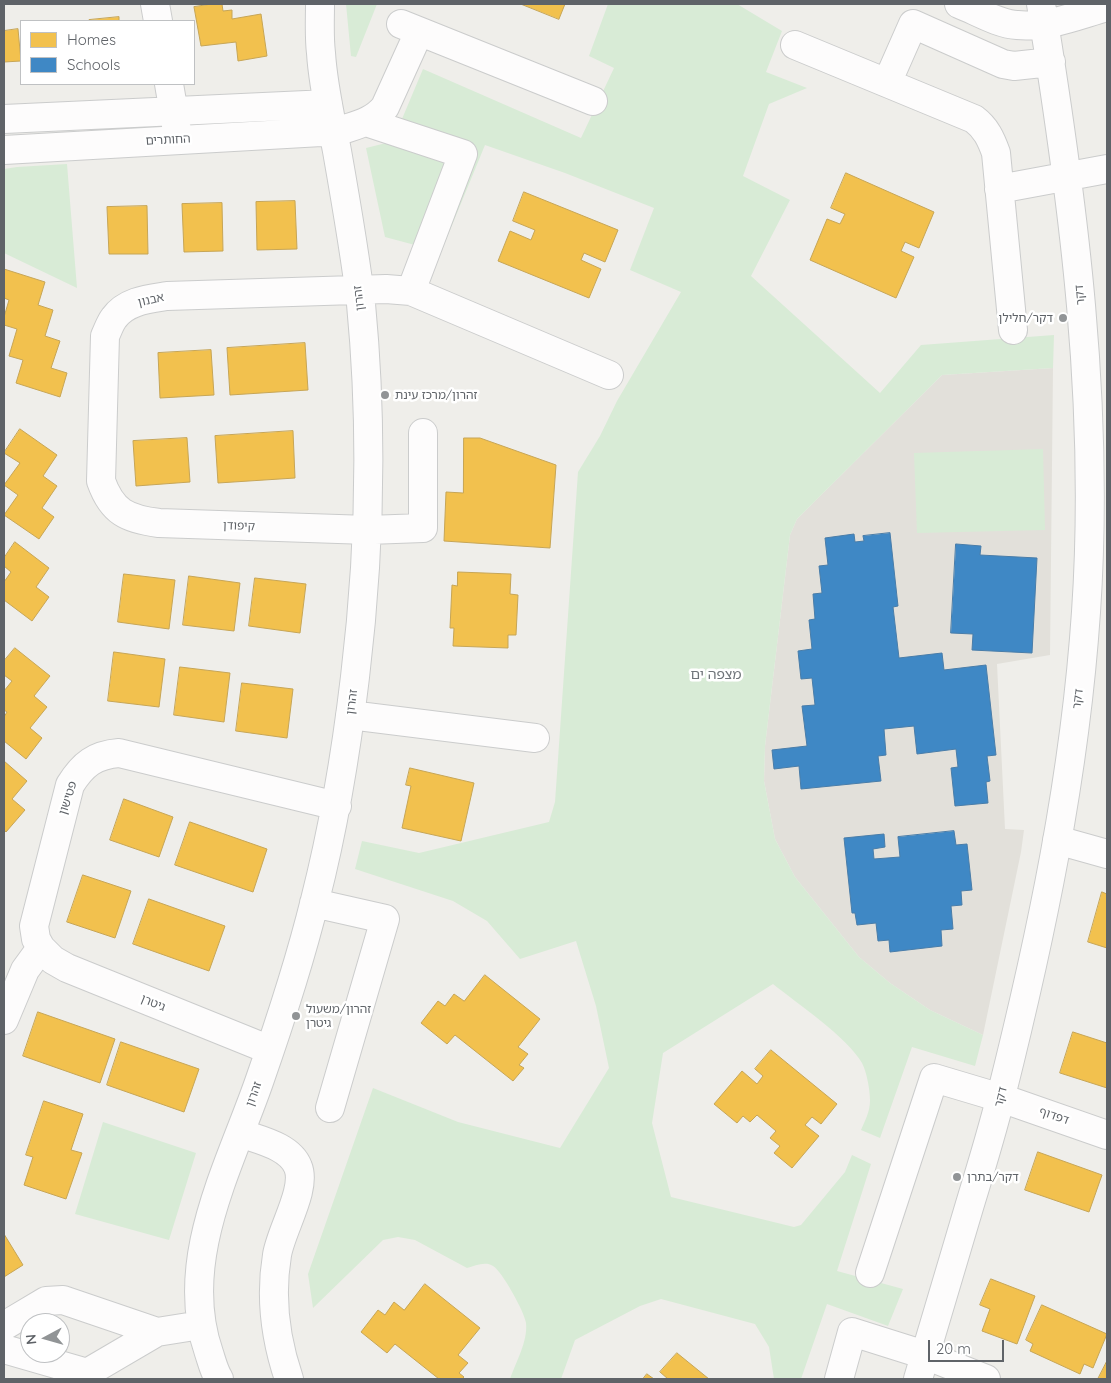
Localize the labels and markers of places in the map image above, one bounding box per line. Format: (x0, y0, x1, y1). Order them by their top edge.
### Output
place label: דקר/חלילן (998, 311, 1053, 325)
marker: דקר/חלילן (1057, 312, 1069, 324)
place label: זהרון/מרכז עינת (395, 388, 477, 402)
marker: זהרון/מרכז עינת (379, 389, 391, 401)
place label: זהרון/משעול גיטרן (306, 1002, 371, 1030)
marker: זהרון/משעול גיטרן (290, 1010, 302, 1022)
place label: דקר/בתרן (967, 1170, 1019, 1184)
marker: דקר/בתרן (951, 1171, 963, 1183)

